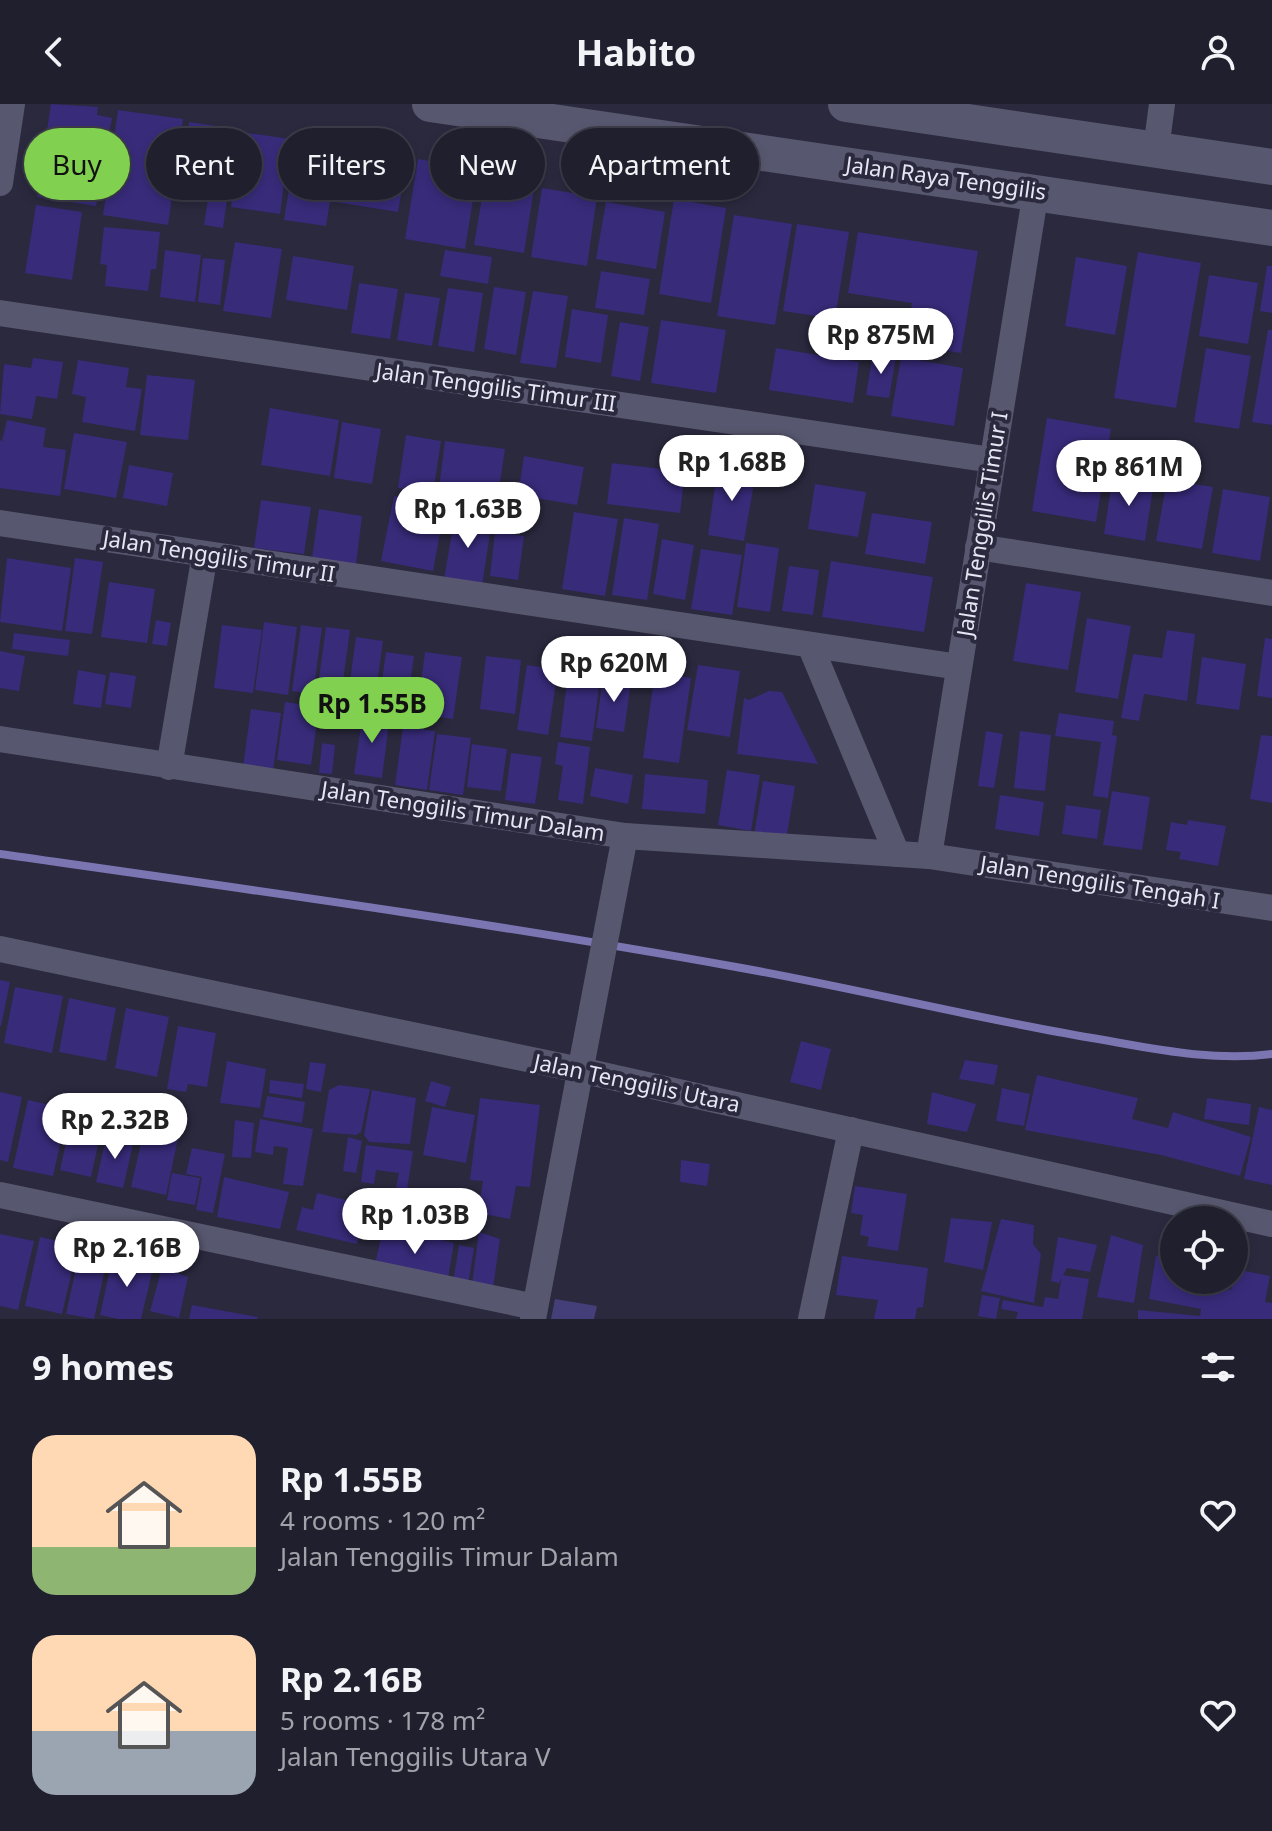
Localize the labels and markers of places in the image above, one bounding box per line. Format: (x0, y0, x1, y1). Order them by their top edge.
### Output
pin: Rp 875M (807, 308, 955, 376)
pin: Rp 1.68B (649, 435, 815, 503)
pin: Rp 861M (1055, 440, 1203, 508)
pin: Rp 1.63B (385, 482, 551, 550)
pin: Rp 620M (540, 636, 688, 704)
pin: Rp 1.55B (289, 677, 455, 745)
pin: Rp 2.32B (32, 1093, 198, 1161)
pin: Rp 1.03B (332, 1188, 498, 1256)
pin: Rp 2.16B (44, 1221, 210, 1289)

